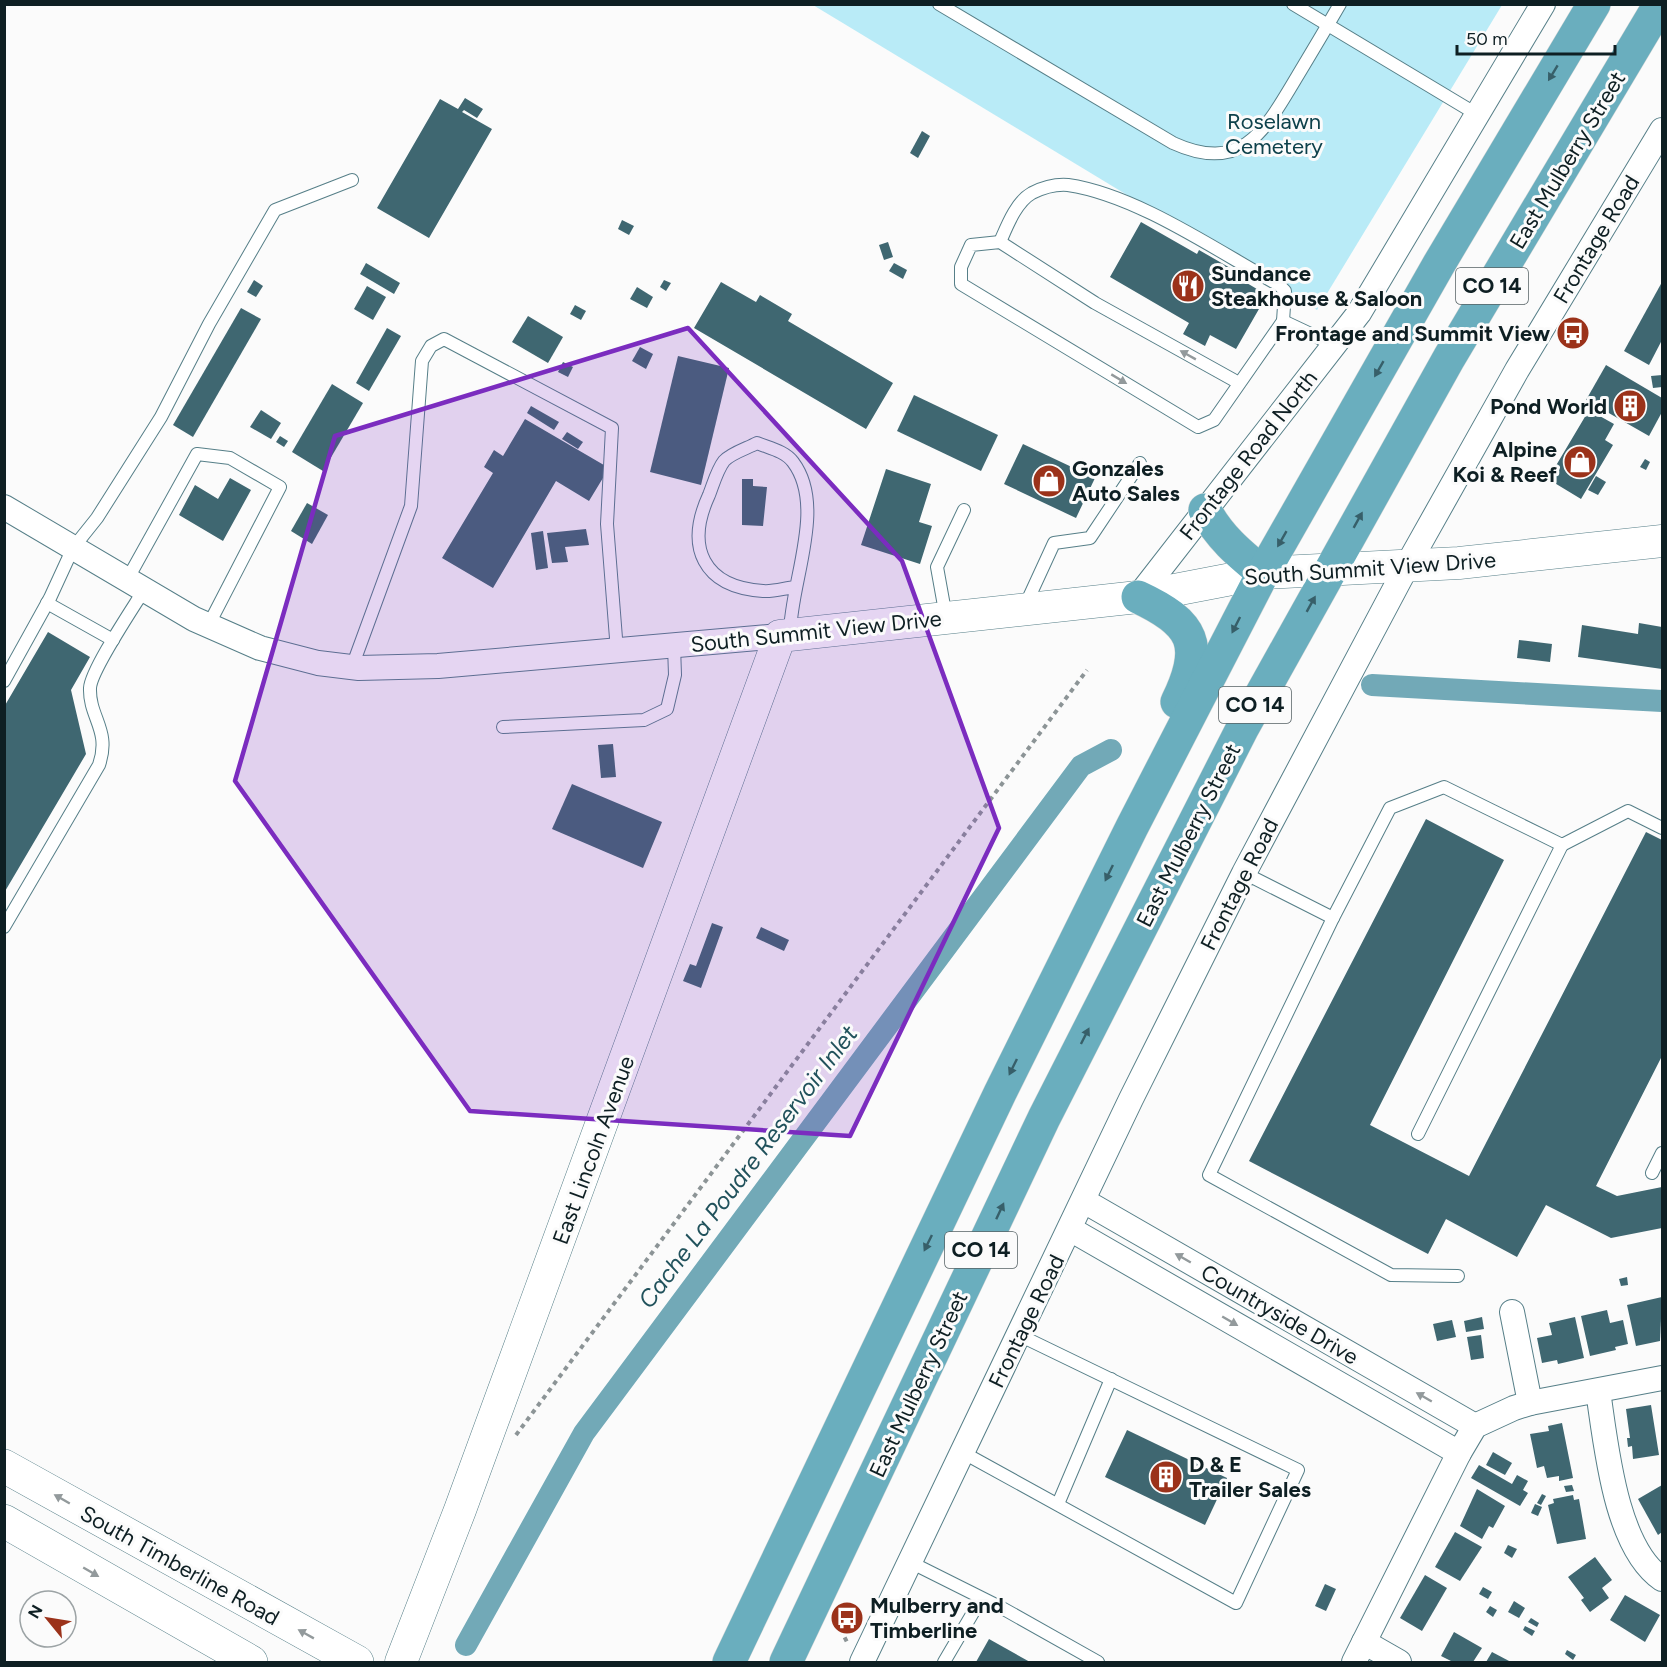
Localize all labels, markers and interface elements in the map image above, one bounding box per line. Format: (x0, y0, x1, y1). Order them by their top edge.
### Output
scale bar (1457, 18, 1614, 56)
text: 50 m (1466, 28, 1508, 50)
one-way arrow (1548, 65, 1559, 81)
street label: East Mulberry Street (1504, 67, 1631, 254)
park label: Roselawn Cemetery (1225, 108, 1323, 160)
street label: Frontage Road (1548, 170, 1645, 308)
place label: Sundance Steakhouse & Saloon (1211, 260, 1422, 312)
restaurant icon: Sundance Steakhouse & Saloon (1170, 268, 1206, 304)
road number: CO 14 (1456, 268, 1528, 304)
bus stop icon: Frontage and Summit View (1555, 315, 1591, 351)
place label: Frontage and Summit View (1275, 320, 1551, 347)
one-way arrow (1179, 350, 1196, 360)
one-way arrow (1374, 361, 1384, 378)
street label: Frontage Road North (1174, 365, 1323, 546)
one-way arrow (1111, 374, 1127, 385)
building icon: Pond World (1612, 388, 1648, 424)
place label: Pond World (1490, 393, 1607, 420)
place label: Alpine Koi & Reef (1453, 436, 1557, 488)
shop icon: Alpine Koi & Reef (1562, 444, 1598, 480)
place label: Gonzales Auto Sales (1072, 455, 1180, 507)
shop icon: Gonzales Auto Sales (1031, 463, 1067, 499)
one-way arrow (1353, 511, 1363, 528)
one-way arrow (1277, 530, 1287, 547)
street label: South Summit View Drive (1243, 546, 1497, 591)
one-way arrow (1306, 595, 1316, 612)
street label: South Summit View Drive (689, 605, 943, 658)
one-way arrow (1231, 617, 1241, 634)
road number: CO 14 (1219, 687, 1291, 723)
street label: East Mulberry Street (1130, 739, 1246, 932)
street label: Frontage Road (1195, 814, 1284, 955)
one-way arrow (1104, 865, 1114, 882)
water label: Cache La Poudre Reservoir Inlet (632, 1019, 864, 1314)
one-way arrow (1080, 1027, 1090, 1045)
street label: East Lincoln Avenue (547, 1052, 640, 1248)
one-way arrow (1009, 1058, 1019, 1076)
one-way arrow (995, 1202, 1004, 1219)
road number: CO 14 (945, 1232, 1017, 1268)
one-way arrow (924, 1234, 933, 1251)
street label: Frontage Road (983, 1250, 1070, 1392)
one-way arrow (1174, 1253, 1191, 1263)
street label: Countryside Drive (1196, 1258, 1363, 1370)
street label: East Mulberry Street (863, 1287, 973, 1482)
one-way arrow (1222, 1316, 1239, 1326)
one-way arrow (1416, 1392, 1433, 1402)
place label: D & E Trailer Sales (1189, 1451, 1311, 1503)
building icon: D & E Trailer Sales (1148, 1459, 1184, 1495)
one-way arrow (54, 1494, 70, 1505)
street label: South Timberline Road (76, 1500, 284, 1631)
one-way arrow (83, 1566, 99, 1577)
north arrow (18, 1589, 78, 1649)
place label: Mulberry and Timberline (870, 1592, 1004, 1644)
bus stop icon: Mulberry and Timberline (829, 1600, 865, 1636)
text: N (24, 1602, 47, 1622)
one-way arrow (297, 1629, 314, 1639)

